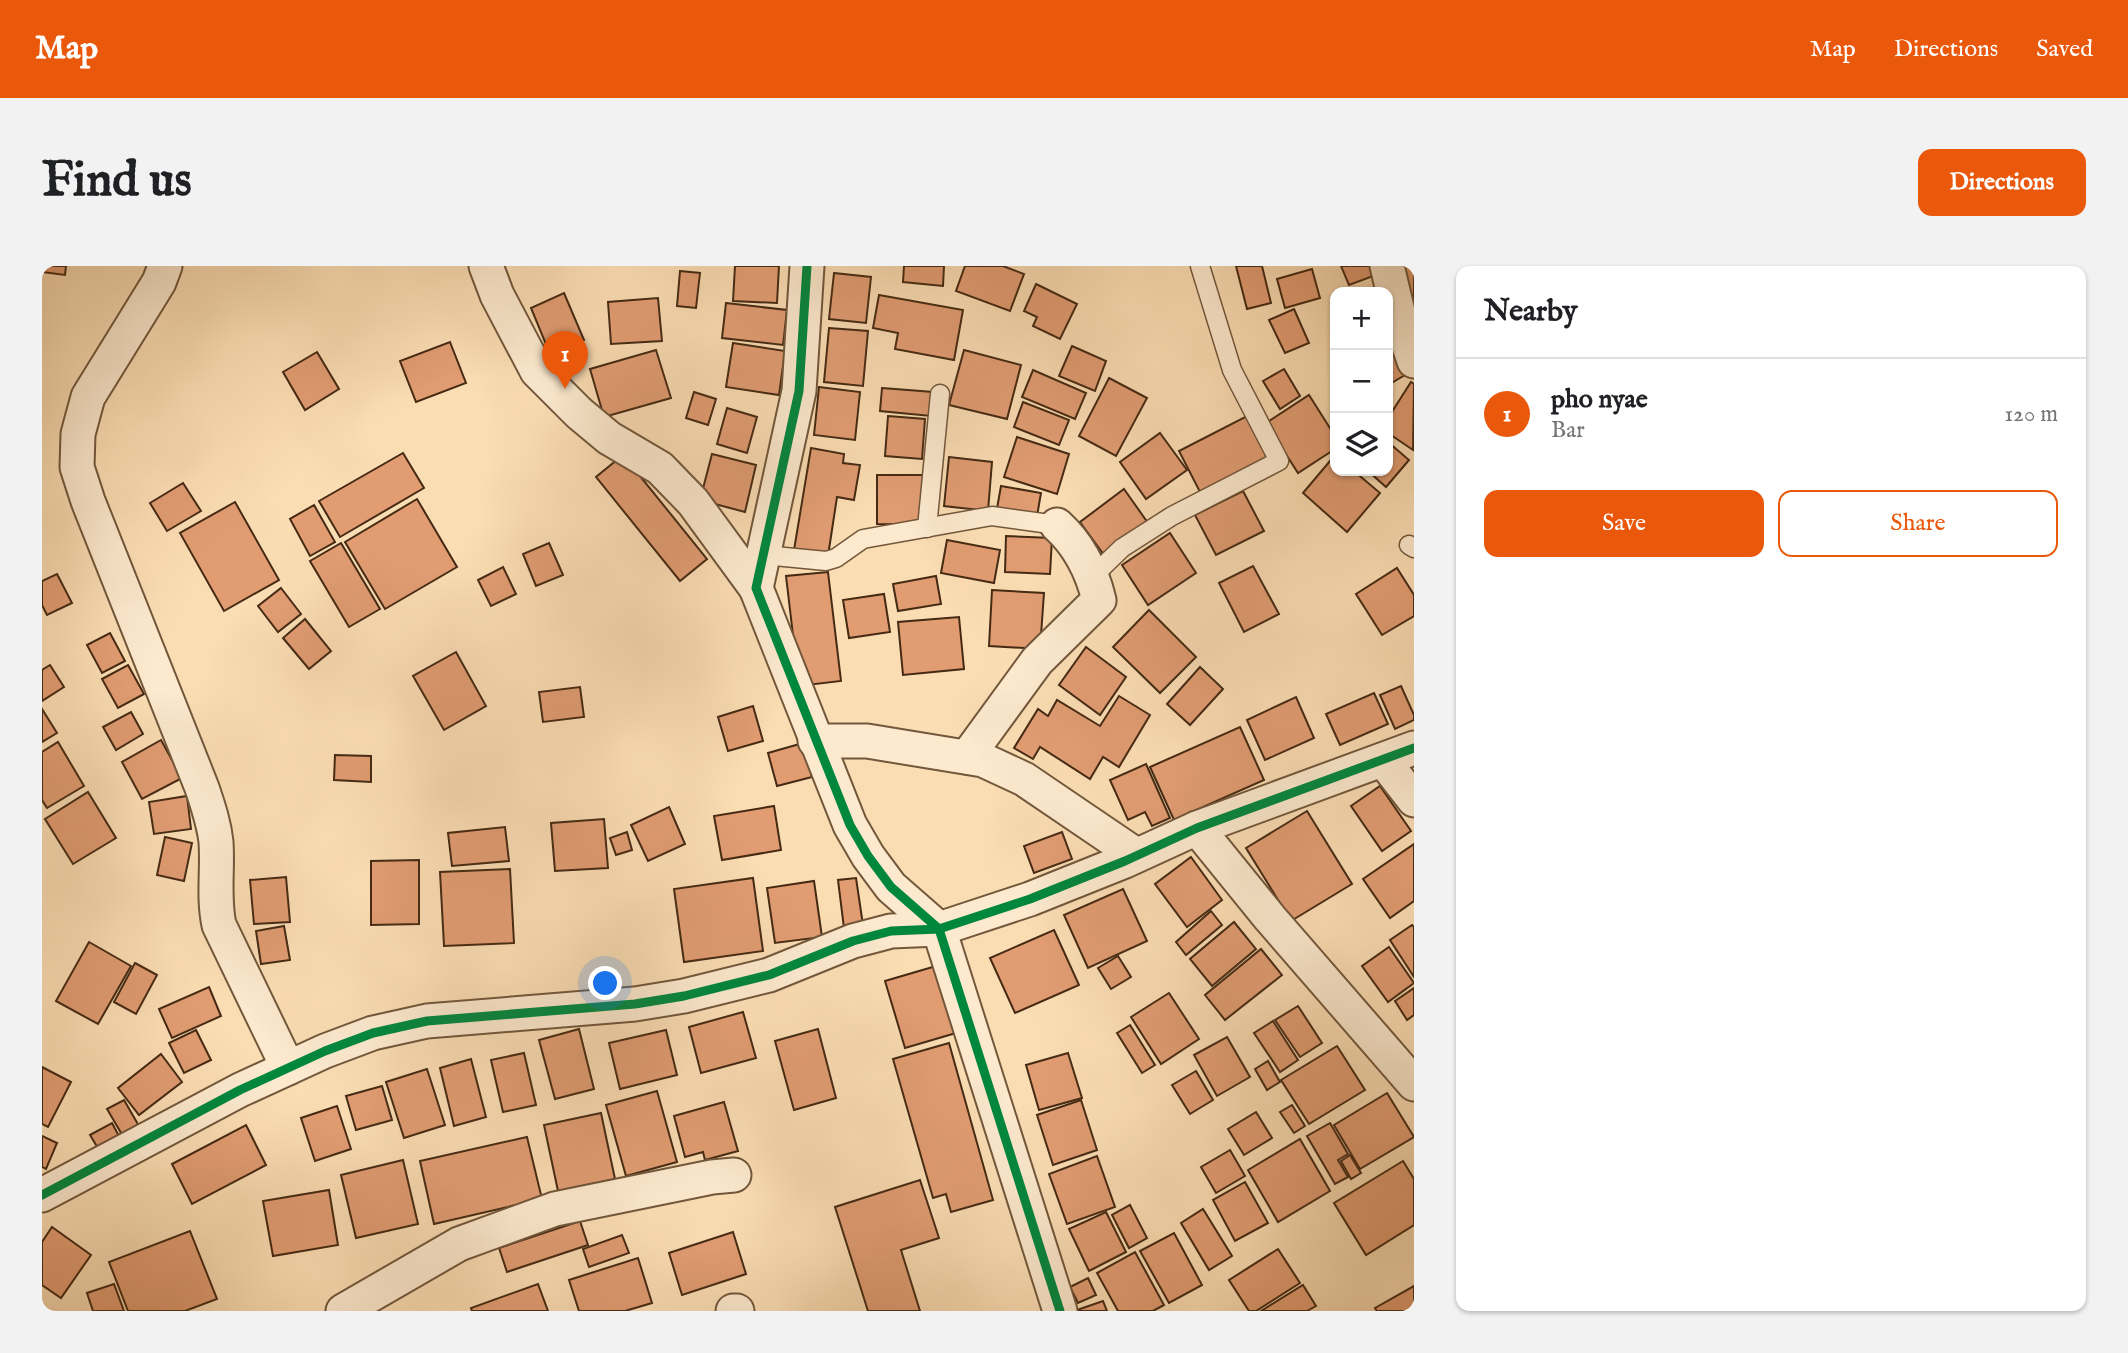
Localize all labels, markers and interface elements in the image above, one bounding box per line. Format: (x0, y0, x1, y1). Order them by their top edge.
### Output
text: Map (35, 28, 98, 70)
text: Map (1810, 34, 1856, 65)
text: Directions (1894, 34, 1998, 65)
text: Saved (2036, 34, 2093, 65)
button: Directions (1918, 149, 2086, 216)
text: Find us (42, 151, 192, 213)
map controls (1330, 287, 1393, 476)
button: + (1330, 287, 1393, 350)
text: Nearby (1484, 293, 1577, 331)
pin: 1 (542, 331, 588, 389)
button: − (1330, 350, 1393, 413)
text: pho nyae (1551, 383, 1648, 416)
text: 1 (1503, 400, 1511, 429)
text: 120 m (2005, 400, 2058, 429)
button: layers (1330, 413, 1393, 476)
text: Bar (1551, 416, 1585, 445)
button: Save (1484, 490, 1764, 557)
button: Share (1778, 490, 2058, 557)
your location (588, 966, 622, 1000)

